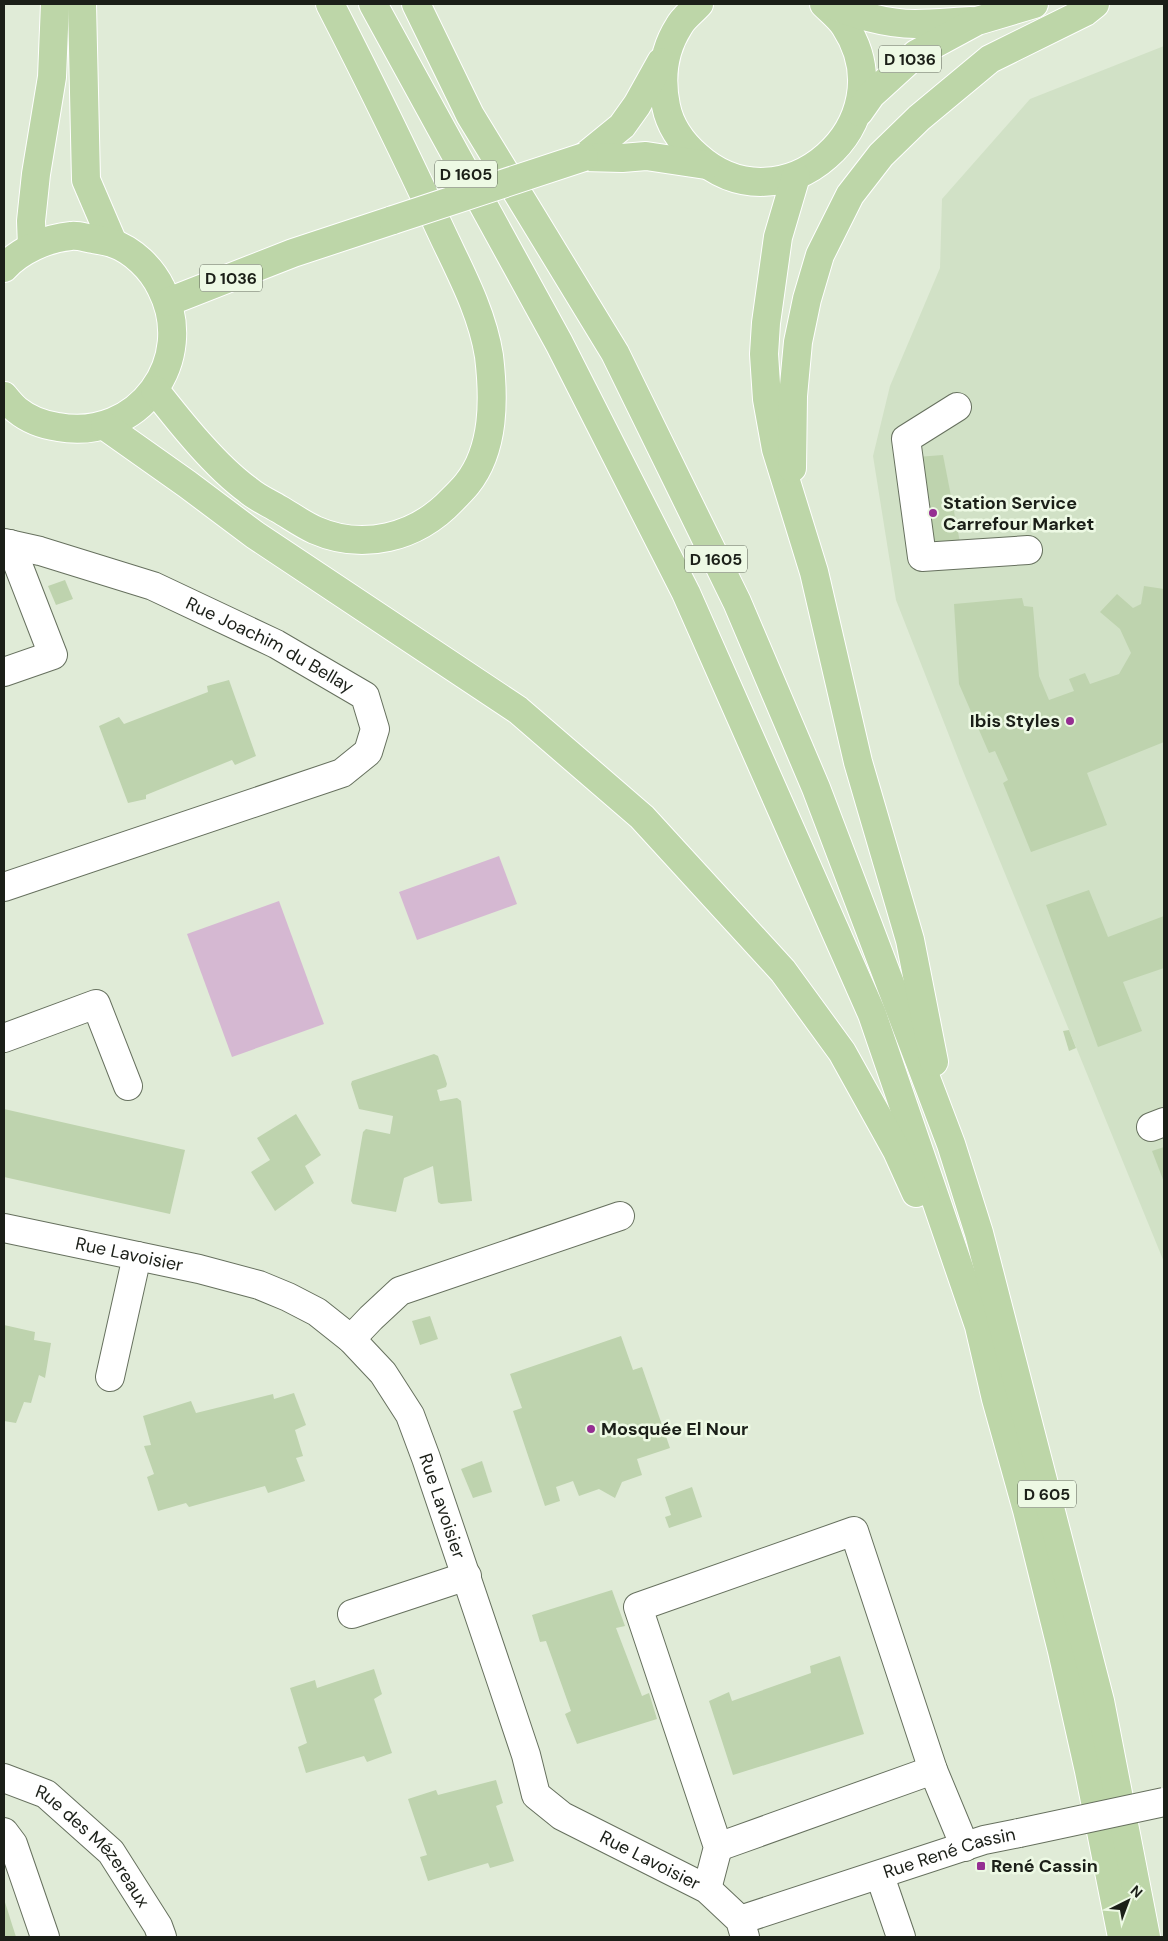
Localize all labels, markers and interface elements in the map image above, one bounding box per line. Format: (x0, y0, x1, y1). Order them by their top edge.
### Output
road number: D 1036 (879, 46, 941, 72)
road number: D 1605 (435, 160, 497, 188)
road number: D 1036 (200, 264, 262, 292)
place label: Station Service Carrefour Market (943, 491, 1094, 536)
marker: Station Service Carrefour Market (927, 507, 939, 519)
road number: D 1605 (685, 546, 747, 572)
street label: Rue Joachim du Bellay (182, 591, 358, 699)
place label: Ibis Styles (970, 709, 1060, 733)
marker: Ibis Styles (1064, 715, 1076, 727)
street label: Rue Lavoisier (73, 1231, 186, 1277)
place label: Mosquée El Nour (601, 1417, 748, 1441)
marker: Mosquée El Nour (585, 1423, 597, 1435)
street label: Rue Lavoisier (413, 1450, 471, 1562)
road number: D 605 (1018, 1480, 1076, 1508)
street label: Rue des Mézereaux (32, 1779, 155, 1912)
street label: Rue René Cassin (880, 1822, 1018, 1884)
street label: Rue Lavoisier (596, 1825, 705, 1896)
place label: René Cassin (991, 1854, 1098, 1878)
marker: René Cassin (975, 1860, 987, 1872)
north arrow (1103, 1876, 1153, 1926)
text: N (1127, 1881, 1147, 1901)

